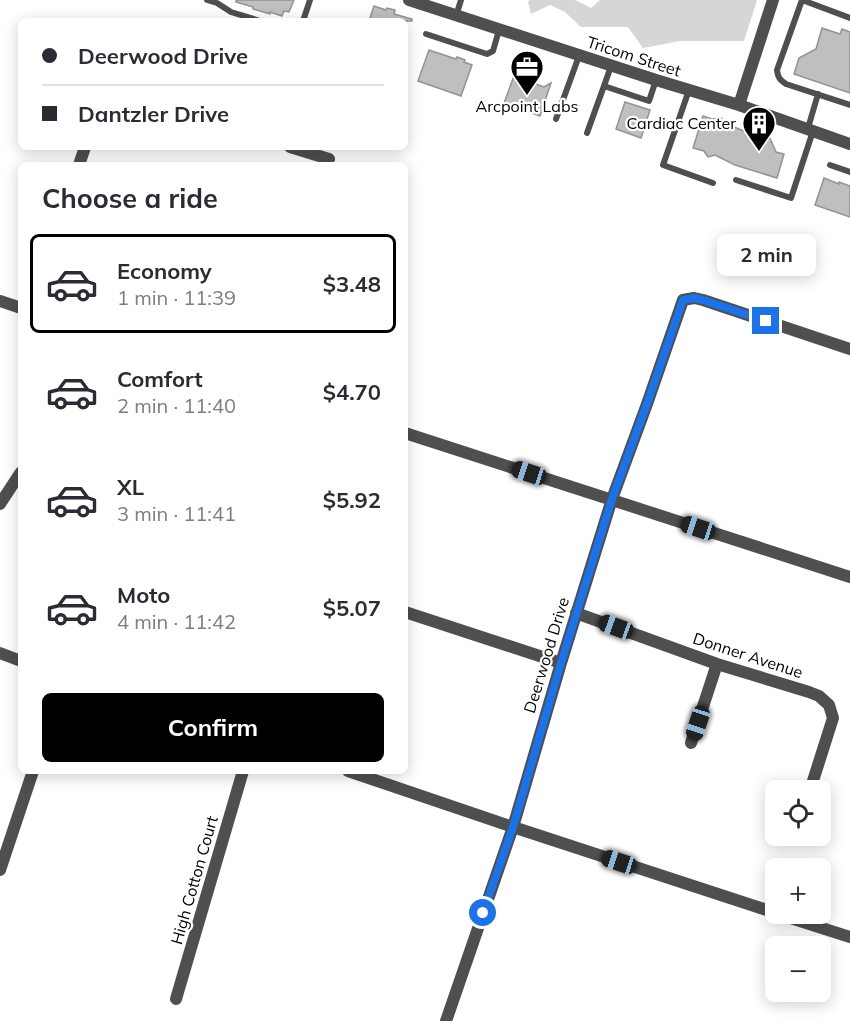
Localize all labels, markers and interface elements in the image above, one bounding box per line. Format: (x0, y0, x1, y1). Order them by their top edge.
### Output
street label: Tricom Street (585, 31, 684, 81)
text: Deerwood Drive (78, 42, 248, 70)
office icon: Arcpoint Labs (509, 49, 545, 96)
place label: Arcpoint Labs (476, 96, 579, 116)
text: Dantzler Drive (78, 100, 229, 128)
building icon: Cardiac Center (741, 105, 777, 152)
place label: Cardiac Center (626, 113, 736, 133)
text: Choose a ride (42, 181, 218, 215)
callout: 2 min (716, 234, 816, 276)
text: 2 min (740, 242, 793, 267)
icon: car (45, 257, 99, 311)
text: Economy (117, 257, 212, 285)
text: $3.48 (323, 270, 381, 298)
text: 1 min · 11:39 (117, 285, 236, 310)
route end (752, 307, 779, 334)
icon: car (45, 365, 99, 419)
text: Comfort (117, 365, 203, 393)
text: $4.70 (323, 378, 381, 406)
text: 2 min · 11:40 (117, 393, 236, 418)
car (509, 459, 549, 487)
icon: car (45, 473, 99, 527)
text: XL (117, 473, 144, 501)
text: $5.92 (323, 486, 381, 514)
text: 3 min · 11:41 (117, 501, 236, 526)
car (678, 514, 718, 542)
icon: car (45, 581, 99, 635)
text: Moto (117, 581, 170, 609)
text: $5.07 (323, 594, 381, 622)
street label: Deerwood Drive (519, 595, 573, 715)
text: 4 min · 11:42 (117, 609, 236, 634)
car (596, 612, 636, 642)
street label: Donner Avenue (691, 628, 805, 682)
button: Confirm (42, 693, 384, 762)
car (684, 703, 712, 743)
map controls (765, 780, 831, 1002)
button: locate (765, 780, 831, 846)
street label: High Cotton Court (166, 813, 222, 947)
car (599, 848, 639, 876)
button: + (765, 858, 831, 924)
route start (469, 899, 496, 926)
button: − (765, 936, 831, 1002)

